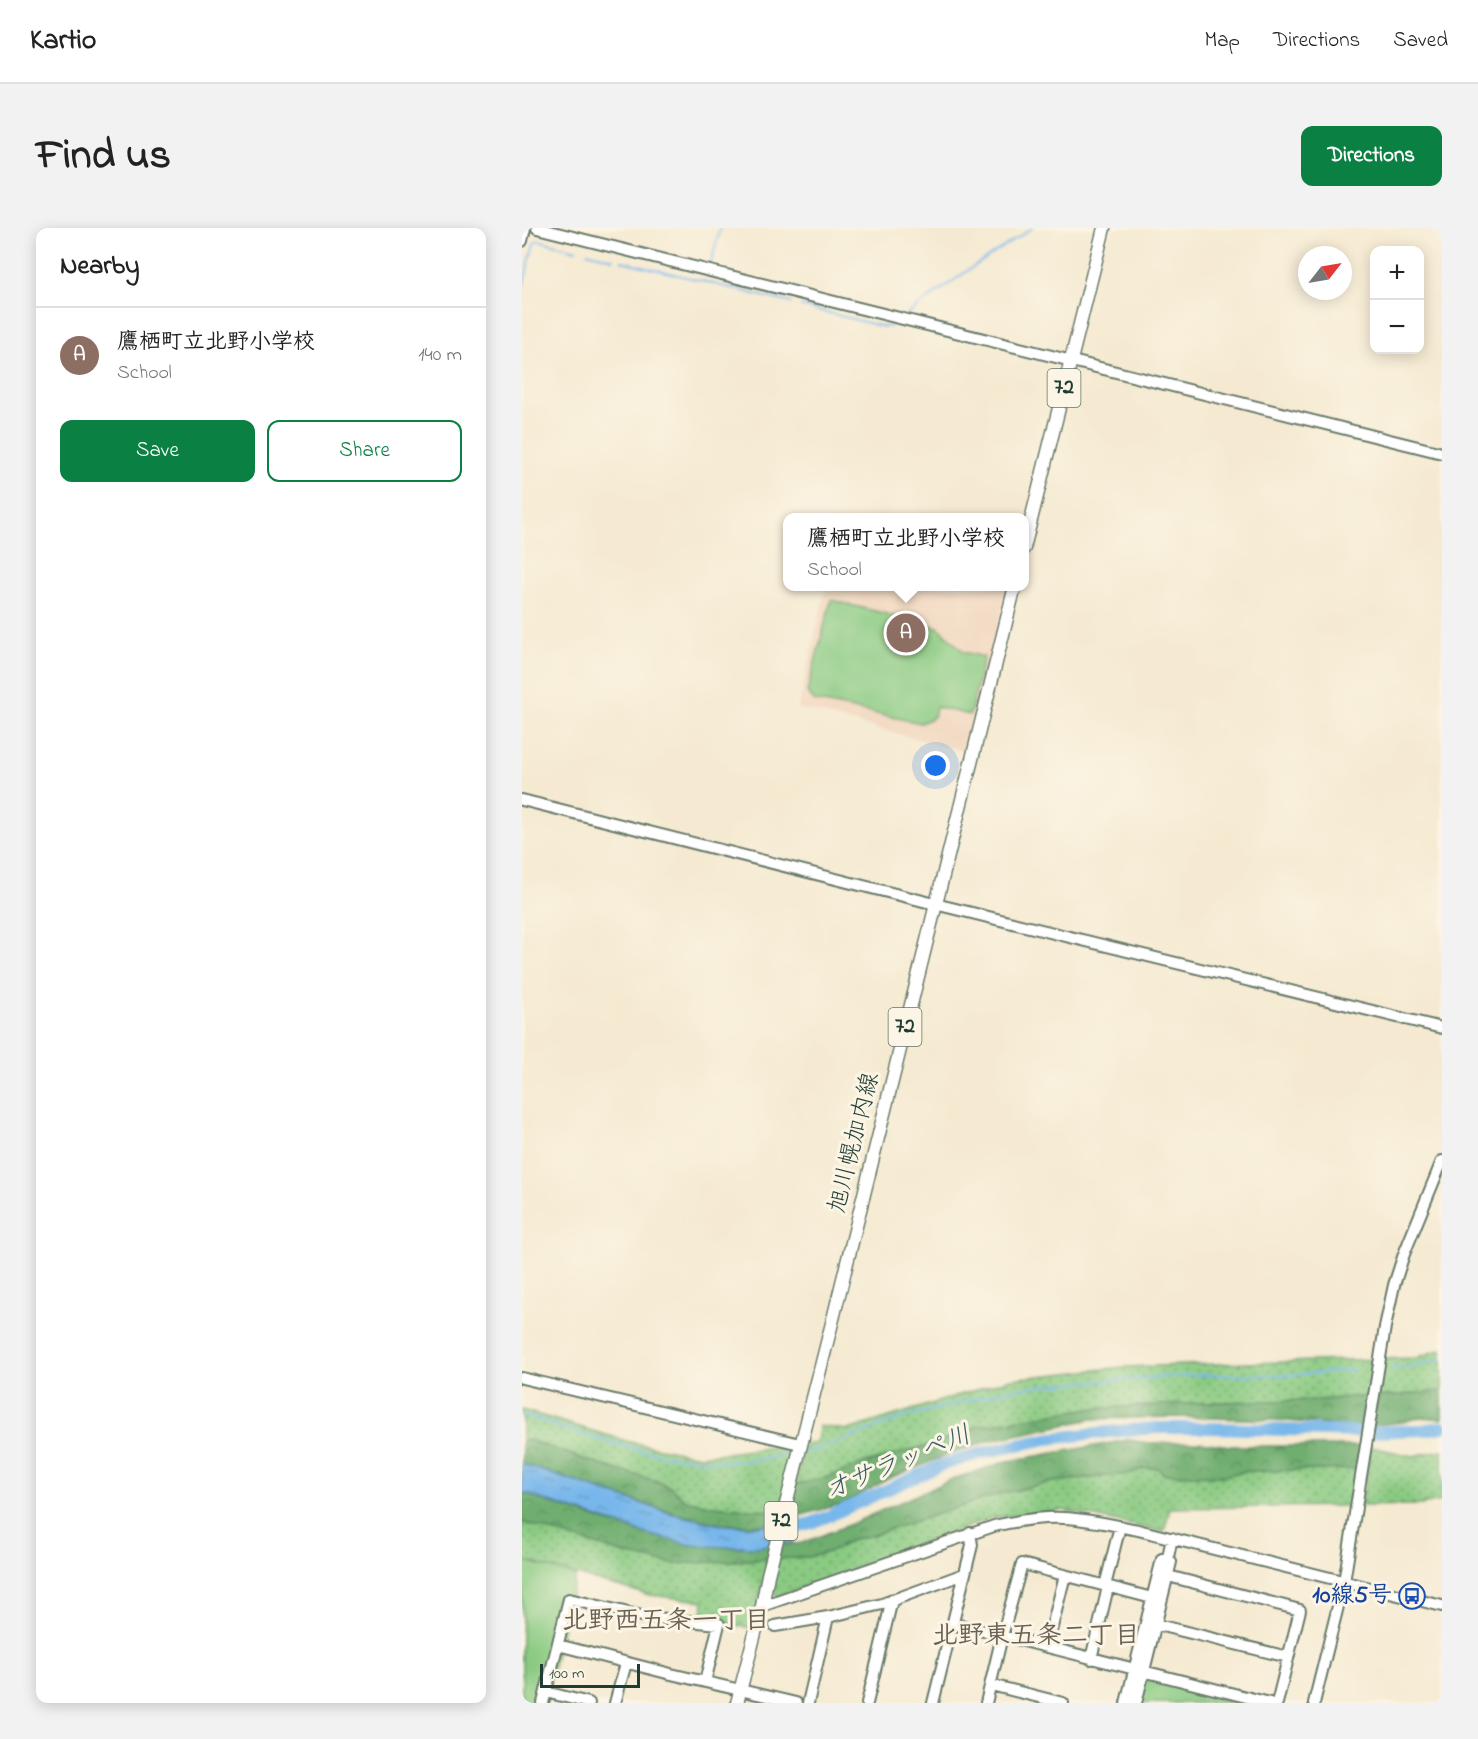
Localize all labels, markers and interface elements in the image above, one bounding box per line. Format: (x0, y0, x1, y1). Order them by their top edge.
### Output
text: Kartio (30, 21, 96, 62)
text: Map (1204, 26, 1240, 56)
text: Directions (1273, 26, 1360, 56)
text: Saved (1393, 26, 1448, 56)
text: Find us (36, 126, 171, 187)
button: Directions (1301, 126, 1442, 186)
north arrow (1298, 246, 1352, 300)
map controls (1370, 246, 1424, 354)
button: + (1370, 246, 1424, 300)
text: Nearby (60, 248, 139, 286)
button: − (1370, 300, 1424, 354)
text: 鷹栖町立北野小学校 (117, 327, 315, 359)
text: A (73, 341, 86, 370)
text: 140 m (418, 341, 462, 370)
text: School (117, 359, 172, 388)
road number: 72 (1048, 369, 1080, 407)
button: Save (60, 420, 255, 482)
button: Share (267, 420, 462, 482)
popup (783, 513, 1029, 591)
text: 鷹栖町立北野小学校 (807, 524, 1005, 556)
text: School (807, 556, 862, 585)
pin: A (886, 610, 926, 656)
your location (921, 751, 950, 780)
road number: 72 (888, 1008, 922, 1046)
street label: 旭川幌加内線 (821, 1069, 889, 1217)
water label: オサラッペ川 (819, 1417, 977, 1511)
road number: 72 (764, 1502, 798, 1540)
place label: 10線5号 (1312, 1579, 1392, 1614)
bus stop icon: 10線5号 (1397, 1581, 1427, 1611)
district label: 北野西五条一丁目 (562, 1603, 770, 1641)
district label: 北野東五条二丁目 (932, 1618, 1140, 1656)
scale bar (540, 1661, 640, 1688)
text: 100 m (549, 1662, 584, 1686)

